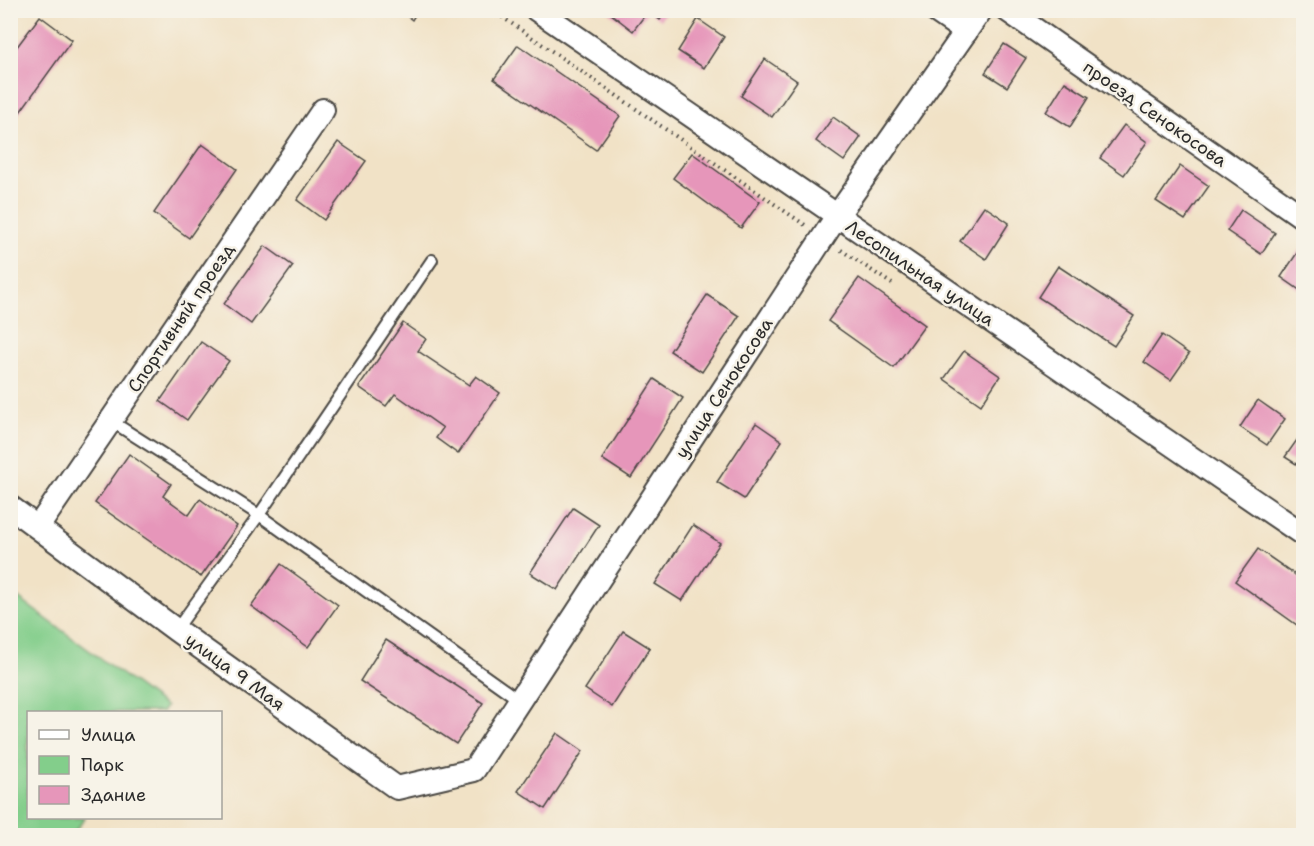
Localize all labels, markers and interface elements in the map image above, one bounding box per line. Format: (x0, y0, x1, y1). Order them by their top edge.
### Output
street label: проезд Сенокосова (1078, 55, 1232, 173)
street label: Лесопильная улица (841, 214, 999, 332)
street label: Спортивный проезд (122, 238, 240, 397)
street label: улица Сенокосова (670, 313, 778, 463)
street label: улица 9 Мая (180, 628, 290, 716)
legend (27, 711, 222, 819)
text: Улица (81, 723, 135, 747)
text: Парк (81, 753, 124, 777)
text: Здание (81, 783, 146, 807)

